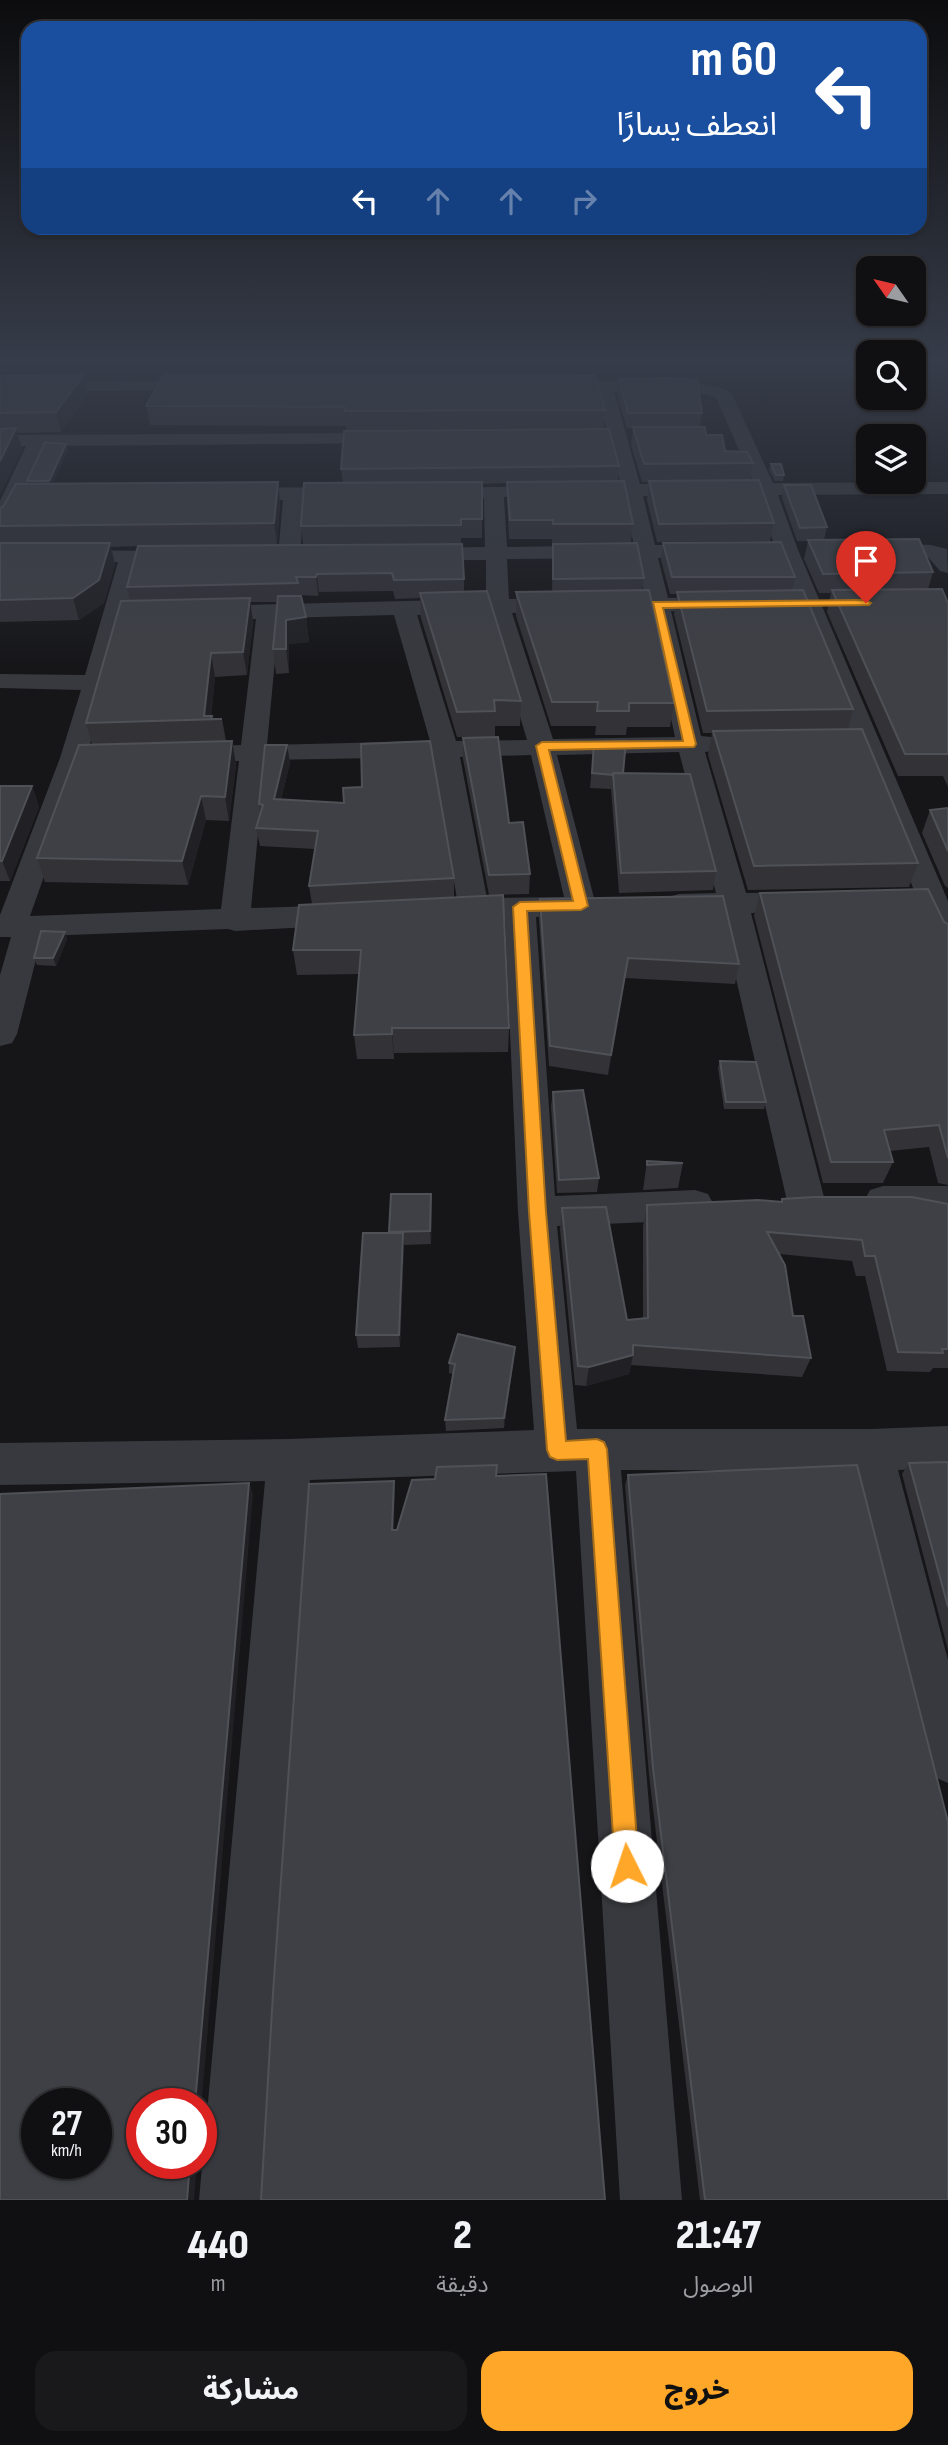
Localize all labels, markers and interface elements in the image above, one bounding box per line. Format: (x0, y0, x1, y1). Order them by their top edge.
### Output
text: 60 m (690, 31, 777, 90)
icon: left (801, 49, 892, 140)
text: انعطف يسارًا (617, 106, 777, 145)
icon: left (346, 182, 384, 220)
icon: ahead (419, 182, 457, 220)
icon: ahead (492, 182, 530, 220)
icon: right (565, 182, 603, 220)
north arrow (856, 256, 926, 326)
map controls (856, 256, 926, 494)
button: search (856, 340, 926, 410)
button: layers (856, 424, 926, 494)
pin (836, 531, 896, 603)
icon: arrive (847, 542, 885, 580)
position arrow (590, 1829, 664, 1903)
speed limit sign: 30 (126, 2088, 217, 2179)
text: 27 (51, 2103, 82, 2146)
text: km/h (51, 2140, 82, 2161)
text: 2 (453, 2210, 472, 2261)
text: 21:47 (676, 2210, 761, 2261)
text: 440 (187, 2220, 249, 2271)
text: m (211, 2270, 225, 2298)
text: دقيقة (436, 2271, 489, 2299)
text: الوصول (683, 2271, 753, 2299)
button: مشاركة (35, 2351, 467, 2431)
button: خروج (481, 2351, 913, 2431)

